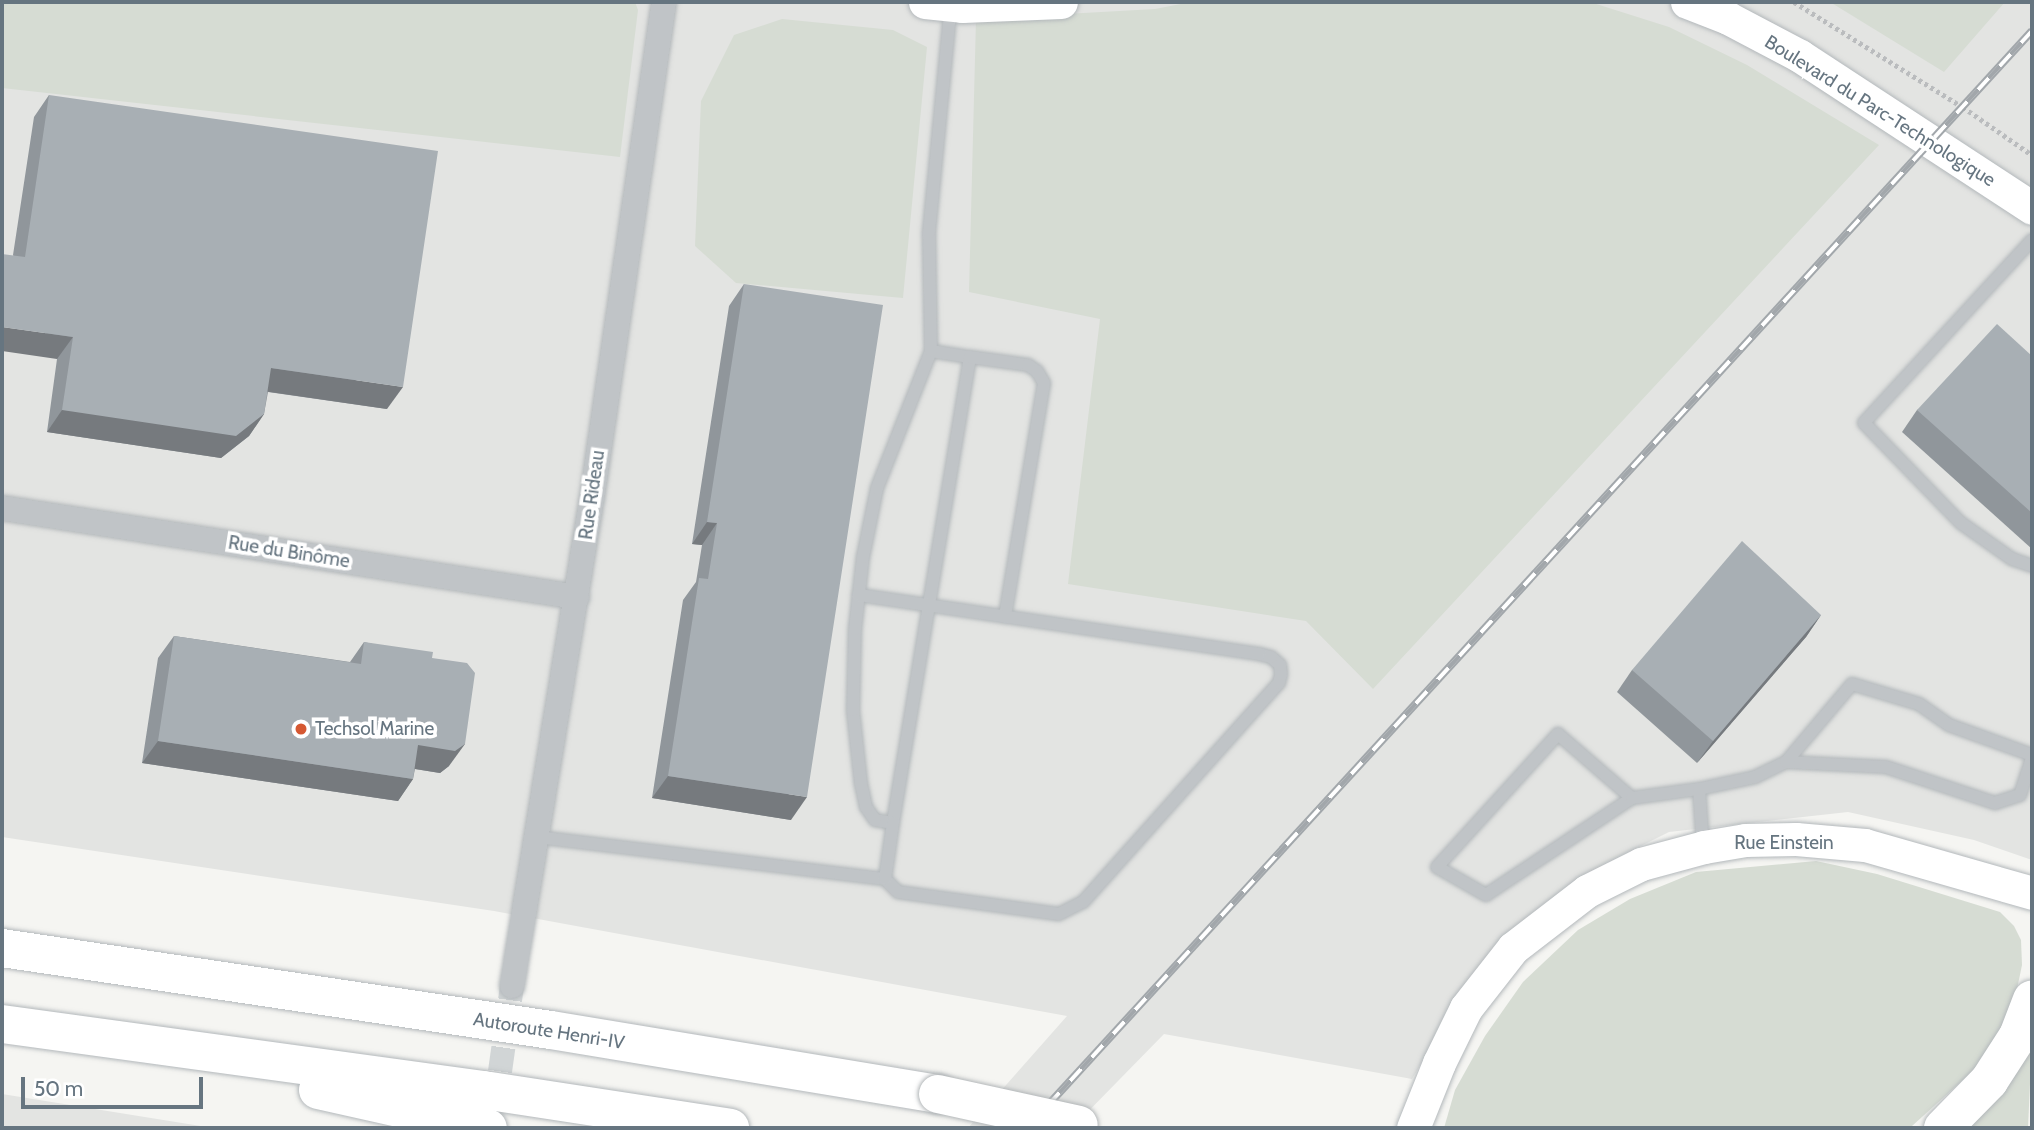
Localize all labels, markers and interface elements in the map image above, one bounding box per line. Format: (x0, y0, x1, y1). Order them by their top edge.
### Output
street label: Boulevard du Parc-Technologique (1761, 30, 1999, 192)
street label: Rue Rideau (574, 449, 610, 541)
street label: Rue du Binôme (227, 531, 351, 573)
place label: Techsol Marine (315, 718, 434, 740)
marker: Techsol Marine (293, 721, 309, 737)
street label: Rue Einstein (1734, 832, 1834, 854)
street label: Autoroute Henri-IV (472, 1008, 626, 1054)
scale bar (24, 1064, 206, 1108)
text: 50 m (34, 1076, 83, 1101)

